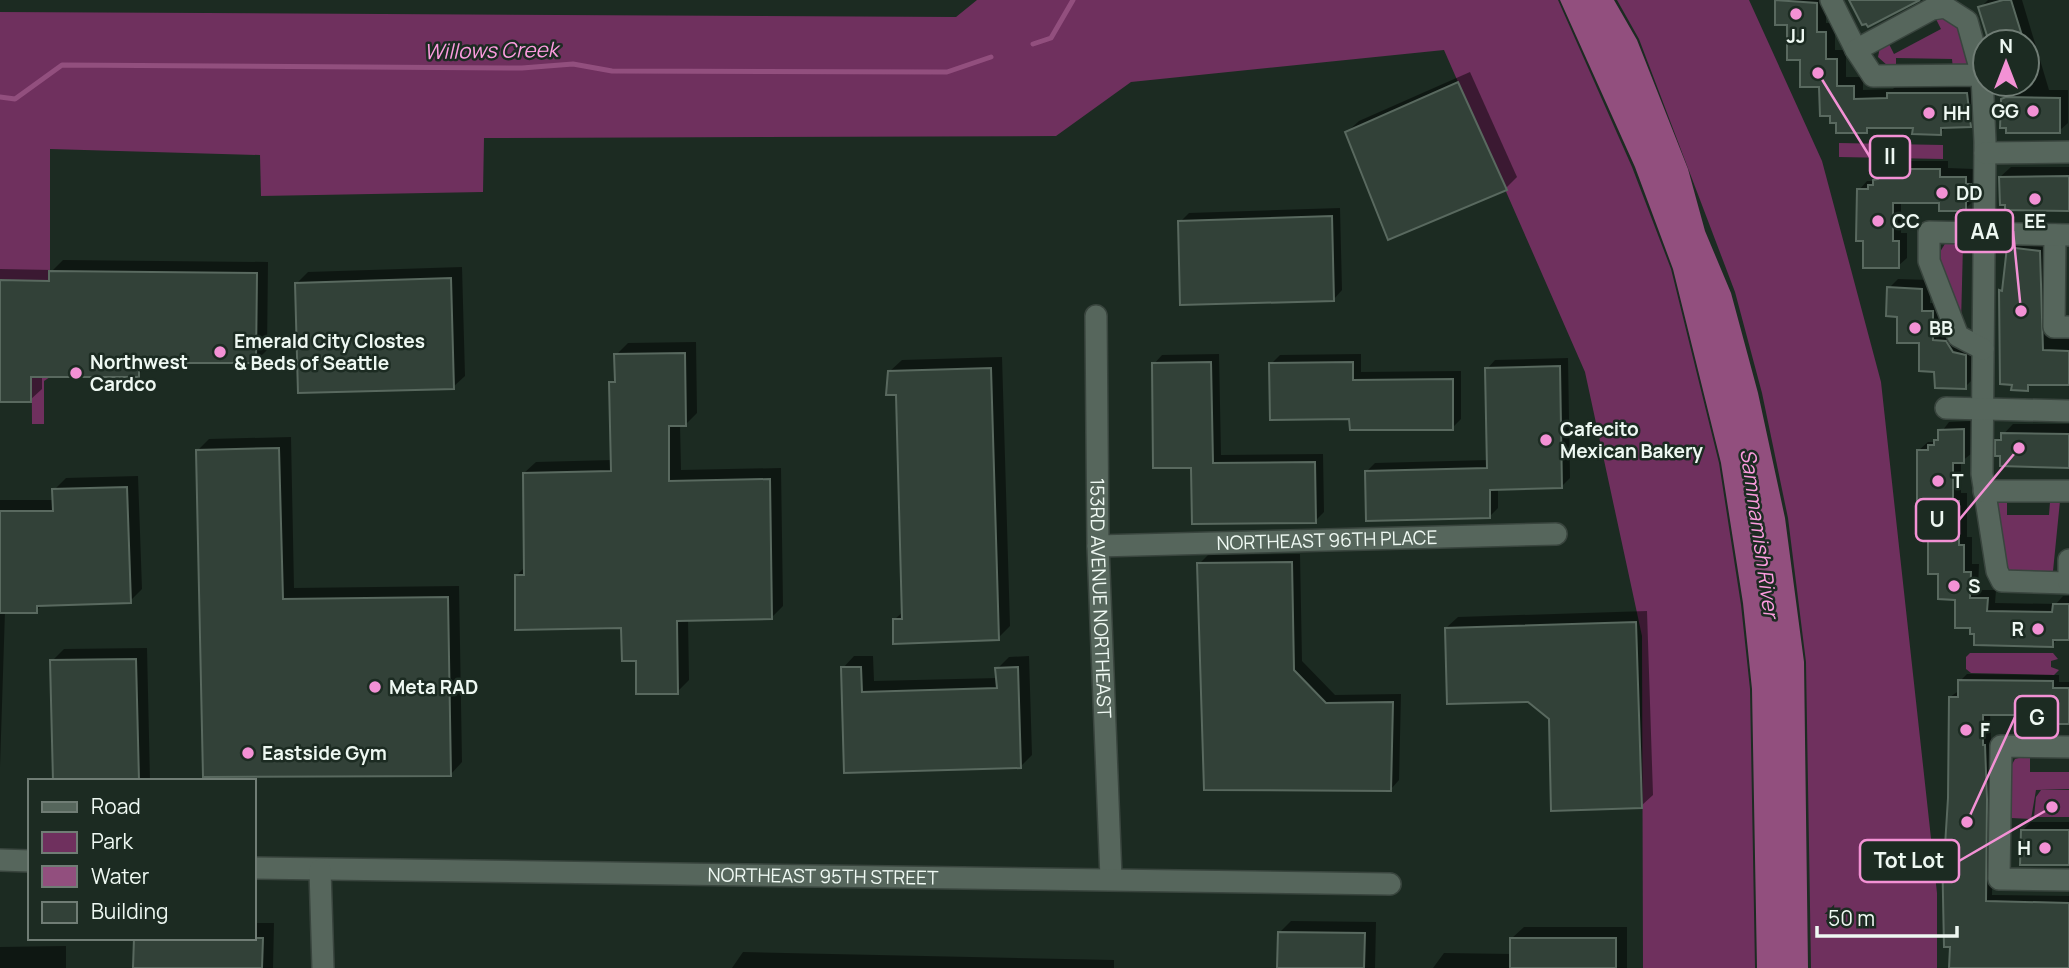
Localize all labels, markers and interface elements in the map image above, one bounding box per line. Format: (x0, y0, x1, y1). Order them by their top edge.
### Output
marker: JJ (1788, 6, 1804, 22)
place label: JJ (1786, 23, 1806, 49)
north arrow (1971, 28, 2041, 98)
text: N (1999, 33, 2013, 59)
water label: Willows Creek (424, 35, 561, 65)
place label: GG (1991, 98, 2019, 124)
place label: HH (1943, 100, 1970, 126)
marker: GG (2025, 103, 2041, 119)
marker: HH (1921, 105, 1937, 121)
callout: II (1870, 136, 1910, 178)
text: II (1884, 142, 1896, 170)
place label: DD (1956, 180, 1983, 206)
marker: DD (1934, 185, 1950, 201)
marker: EE (2027, 191, 2043, 207)
place label: CC (1892, 208, 1920, 234)
place label: EE (2024, 208, 2046, 234)
callout: AA (1956, 210, 2013, 252)
marker: CC (1870, 213, 1886, 229)
text: AA (1971, 217, 1999, 245)
place label: BB (1929, 315, 1953, 341)
marker: BB (1907, 320, 1923, 336)
place label: Emerald City Clostes & Beds of Seattle (234, 328, 425, 376)
marker: Emerald City Clostes & Beds of Seattle (212, 344, 228, 360)
place label: Northwest Cardco (90, 349, 188, 397)
marker: Northwest Cardco (68, 365, 84, 381)
place label: Cafecito Mexican Bakery (1560, 416, 1703, 464)
marker: Cafecito Mexican Bakery (1538, 432, 1554, 448)
water label: Sammamish River (1734, 447, 1786, 622)
place label: T (1952, 468, 1964, 494)
marker: T (1930, 473, 1946, 489)
street label: 153RD AVENUE NORTHEAST (1084, 478, 1118, 719)
callout: U (1916, 499, 1959, 541)
text: U (1929, 505, 1945, 533)
street label: NORTHEAST 96TH PLACE (1216, 524, 1438, 556)
place label: S (1968, 573, 1981, 599)
marker: S (1946, 578, 1962, 594)
place label: R (2011, 616, 2024, 642)
marker: R (2030, 621, 2046, 637)
place label: Meta RAD (389, 674, 478, 700)
marker: Meta RAD (367, 679, 383, 695)
callout: G (2015, 696, 2058, 738)
text: G (2029, 703, 2045, 731)
place label: F (1980, 717, 1990, 743)
marker: F (1958, 722, 1974, 738)
place label: Eastside Gym (262, 740, 387, 766)
marker: Eastside Gym (240, 745, 256, 761)
legend (28, 779, 256, 940)
text: Road (91, 792, 141, 820)
text: Park (91, 827, 133, 855)
place label: H (2017, 835, 2031, 861)
callout: Tot Lot (1860, 840, 1959, 882)
marker: H (2037, 840, 2053, 856)
text: Tot Lot (1874, 846, 1944, 874)
street label: NORTHEAST 95TH STREET (707, 861, 939, 891)
text: Water (91, 862, 150, 890)
scale bar (1817, 894, 1957, 938)
text: Building (91, 897, 168, 925)
text: 50 m (1828, 904, 1875, 932)

